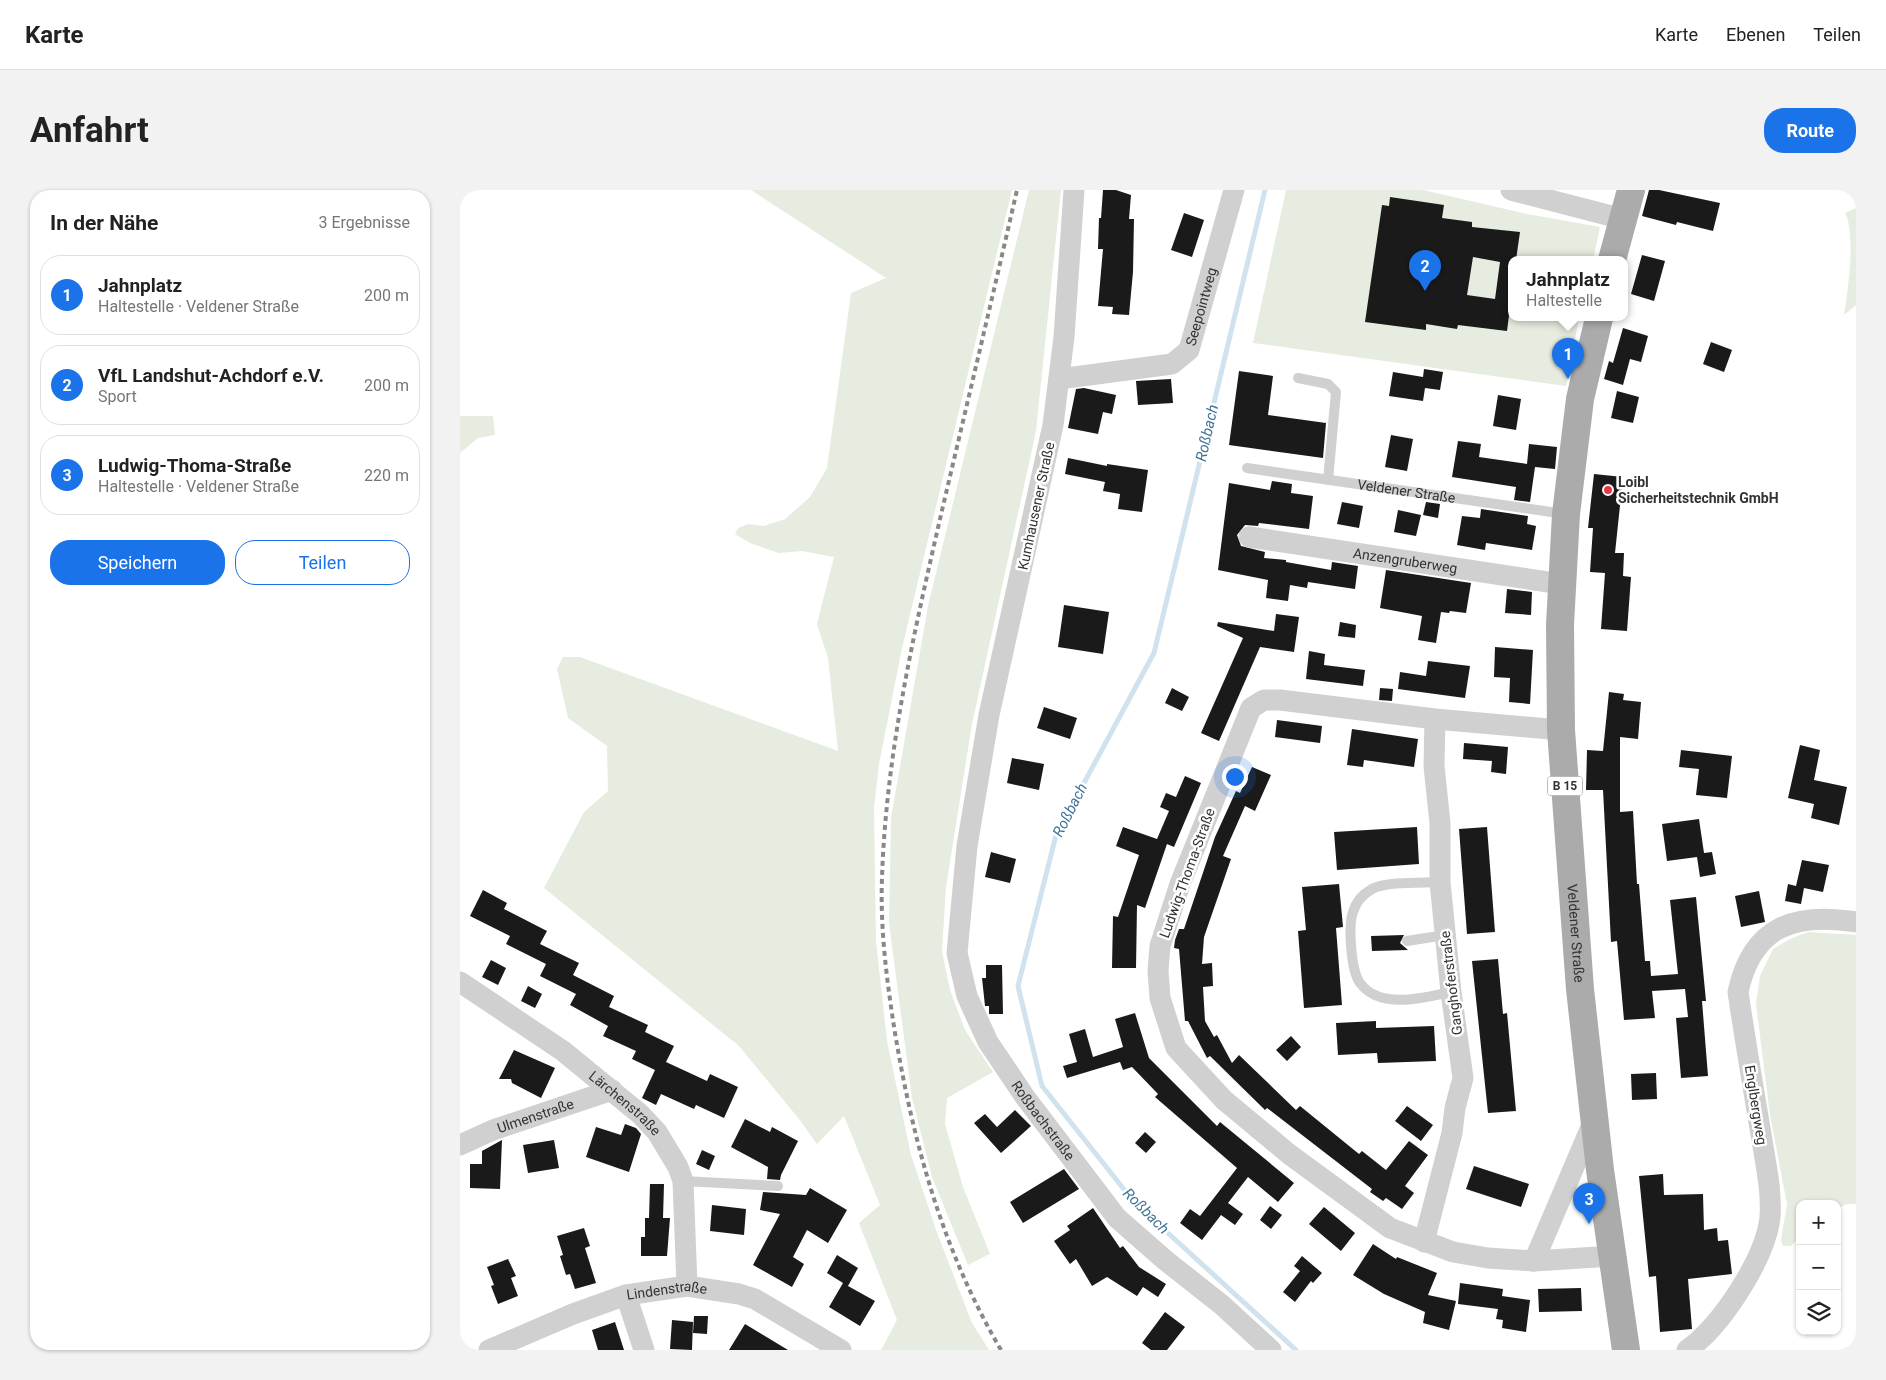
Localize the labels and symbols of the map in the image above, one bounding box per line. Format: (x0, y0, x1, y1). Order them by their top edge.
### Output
pin: 2 (1409, 250, 1441, 291)
street label: Seepointweg (1183, 266, 1220, 348)
pin: 1 (1552, 338, 1584, 379)
water label: Roßbach (1192, 403, 1222, 463)
street label: Kumhausener Straße (1015, 441, 1057, 571)
place label: Loibl Sicherheitstechnik GmbH (1618, 474, 1779, 506)
street label: Veldener Straße (1356, 476, 1456, 506)
marker: Loibl Sicherheitstechnik GmbH (1602, 484, 1614, 496)
street label: Anzengruberweg (1352, 545, 1458, 576)
your location (1222, 764, 1248, 790)
road number: B 15 (1548, 776, 1582, 796)
water label: Roßbach (1049, 780, 1091, 840)
street label: Ludwig-Thoma-Straße (1156, 806, 1218, 940)
street label: Veldener Straße (1564, 883, 1588, 983)
street label: Ganghoferstraße (1437, 930, 1465, 1036)
street label: Englbergweg (1742, 1064, 1770, 1146)
street label: Lärchenstraße (586, 1068, 664, 1139)
street label: Roßbachstraße (1008, 1078, 1078, 1163)
street label: Ulmenstraße (495, 1095, 576, 1136)
pin: 3 (1573, 1183, 1605, 1224)
water label: Roßbach (1119, 1184, 1173, 1238)
street label: Lindenstraße (625, 1278, 708, 1303)

